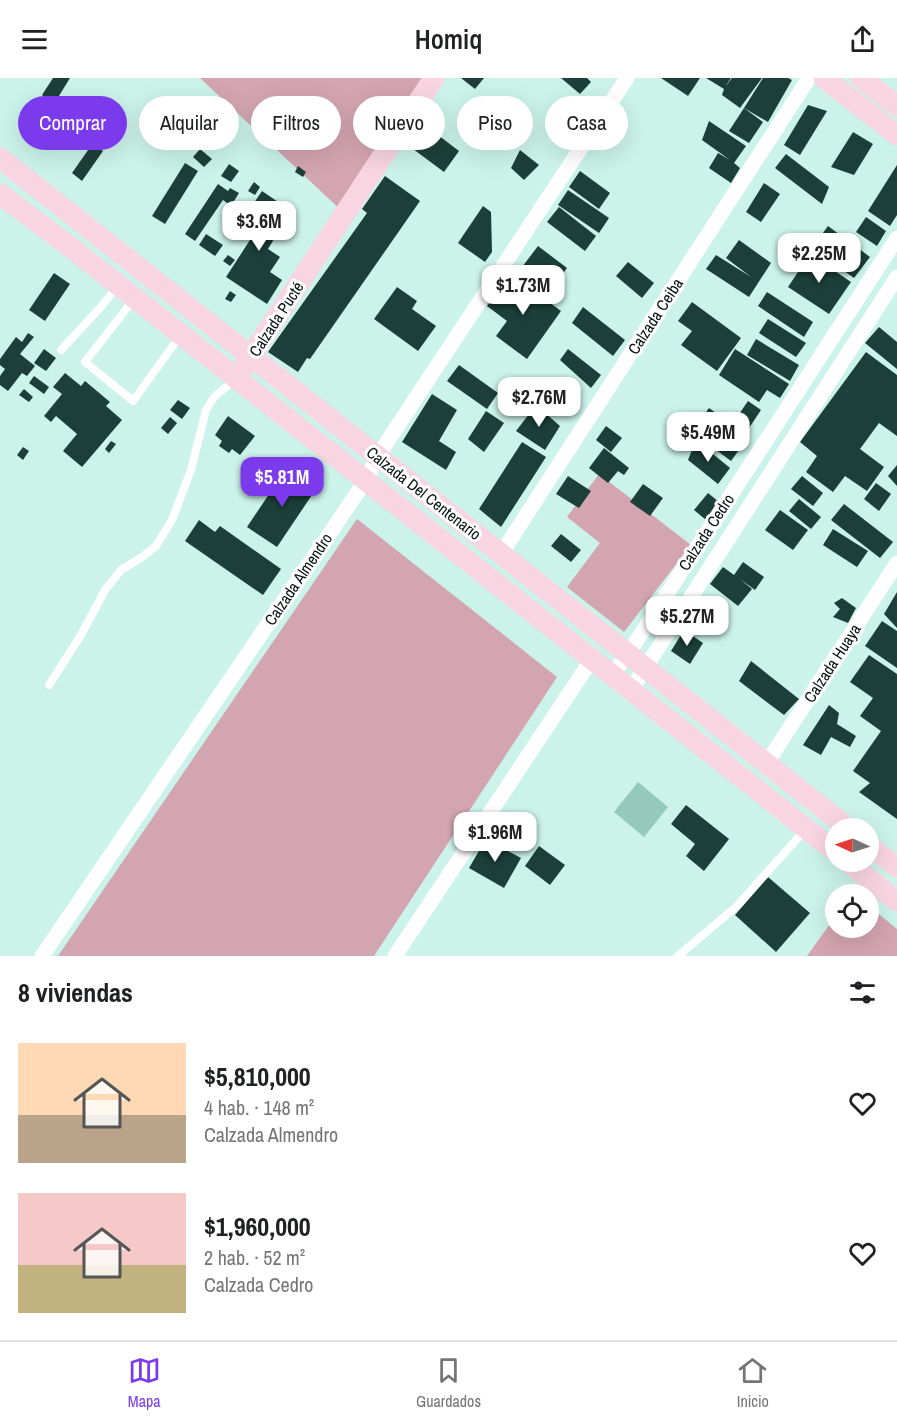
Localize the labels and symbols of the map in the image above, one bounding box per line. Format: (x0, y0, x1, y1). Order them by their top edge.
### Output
pin: $3.6M (217, 201, 301, 252)
pin: $2.25M (770, 233, 868, 284)
pin: $1.73M (474, 265, 572, 316)
street label: Calzada Ceiba (622, 273, 688, 358)
street label: Calzada Pucté (244, 277, 308, 361)
pin: $2.76M (490, 377, 588, 428)
pin: $5.49M (659, 412, 757, 463)
street label: Calzada Del Centenario (362, 441, 486, 545)
pin: $5.81M (233, 457, 331, 508)
street label: Calzada Cedro (673, 489, 739, 575)
street label: Calzada Almendro (259, 528, 337, 630)
pin: $5.27M (638, 596, 736, 647)
street label: Calzada Huaya (798, 619, 866, 707)
pin: $1.96M (446, 812, 544, 863)
north arrow (825, 818, 879, 872)

